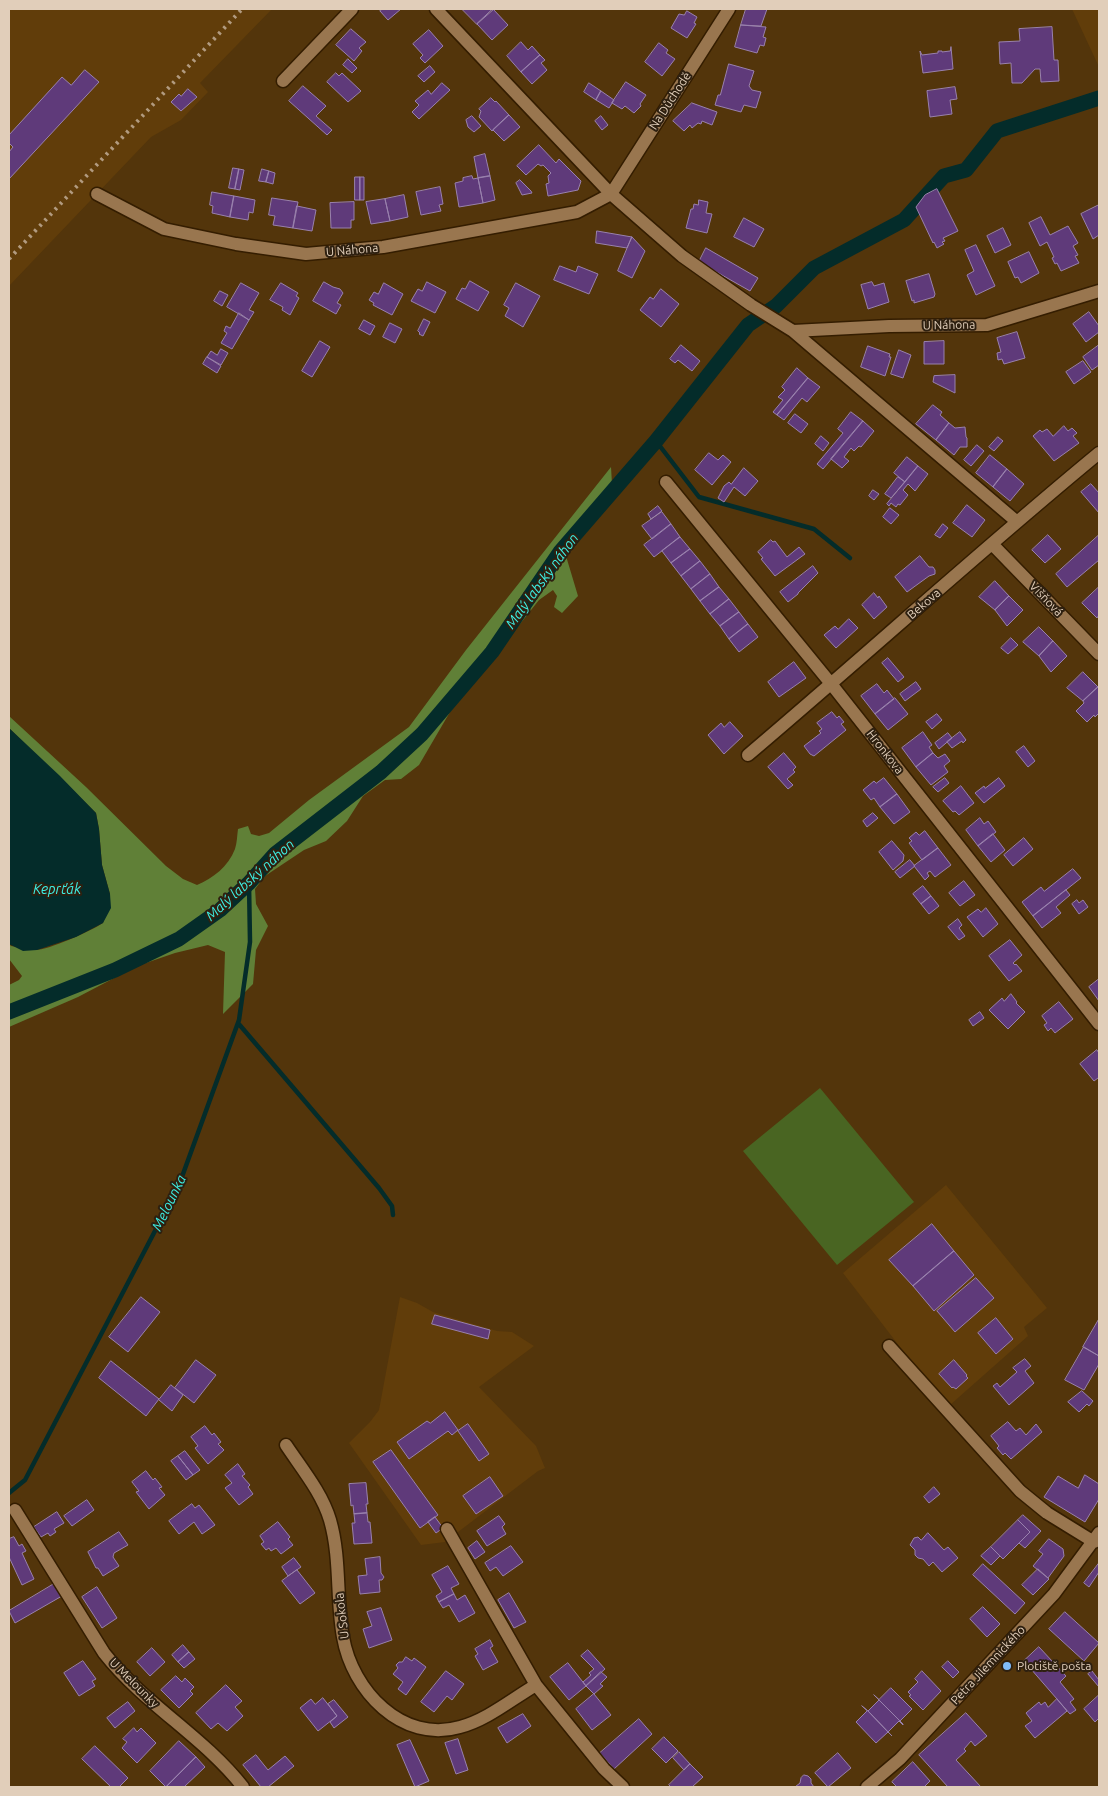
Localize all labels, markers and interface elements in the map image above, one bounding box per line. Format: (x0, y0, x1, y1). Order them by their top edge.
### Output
street label: Na Důchodě (646, 69, 694, 133)
street label: U Náhona (325, 241, 379, 259)
street label: U Náhona (923, 317, 975, 333)
water label: Malý labský náhon (502, 530, 582, 632)
street label: Višňová (1026, 579, 1066, 619)
street label: Bekova (905, 586, 943, 622)
street label: Hronkova (863, 727, 907, 777)
water label: Malý labský náhon (202, 836, 298, 924)
water label: Keprťák (33, 881, 81, 897)
water label: Melounka (148, 1172, 190, 1234)
street label: U Sokola (332, 1592, 352, 1640)
street label: Petra Jilemnického (948, 1623, 1028, 1707)
street label: U Melounky (106, 1655, 162, 1711)
place label: Plotiště pošta (1017, 1659, 1091, 1673)
marker: Plotiště pošta (1001, 1660, 1013, 1672)

